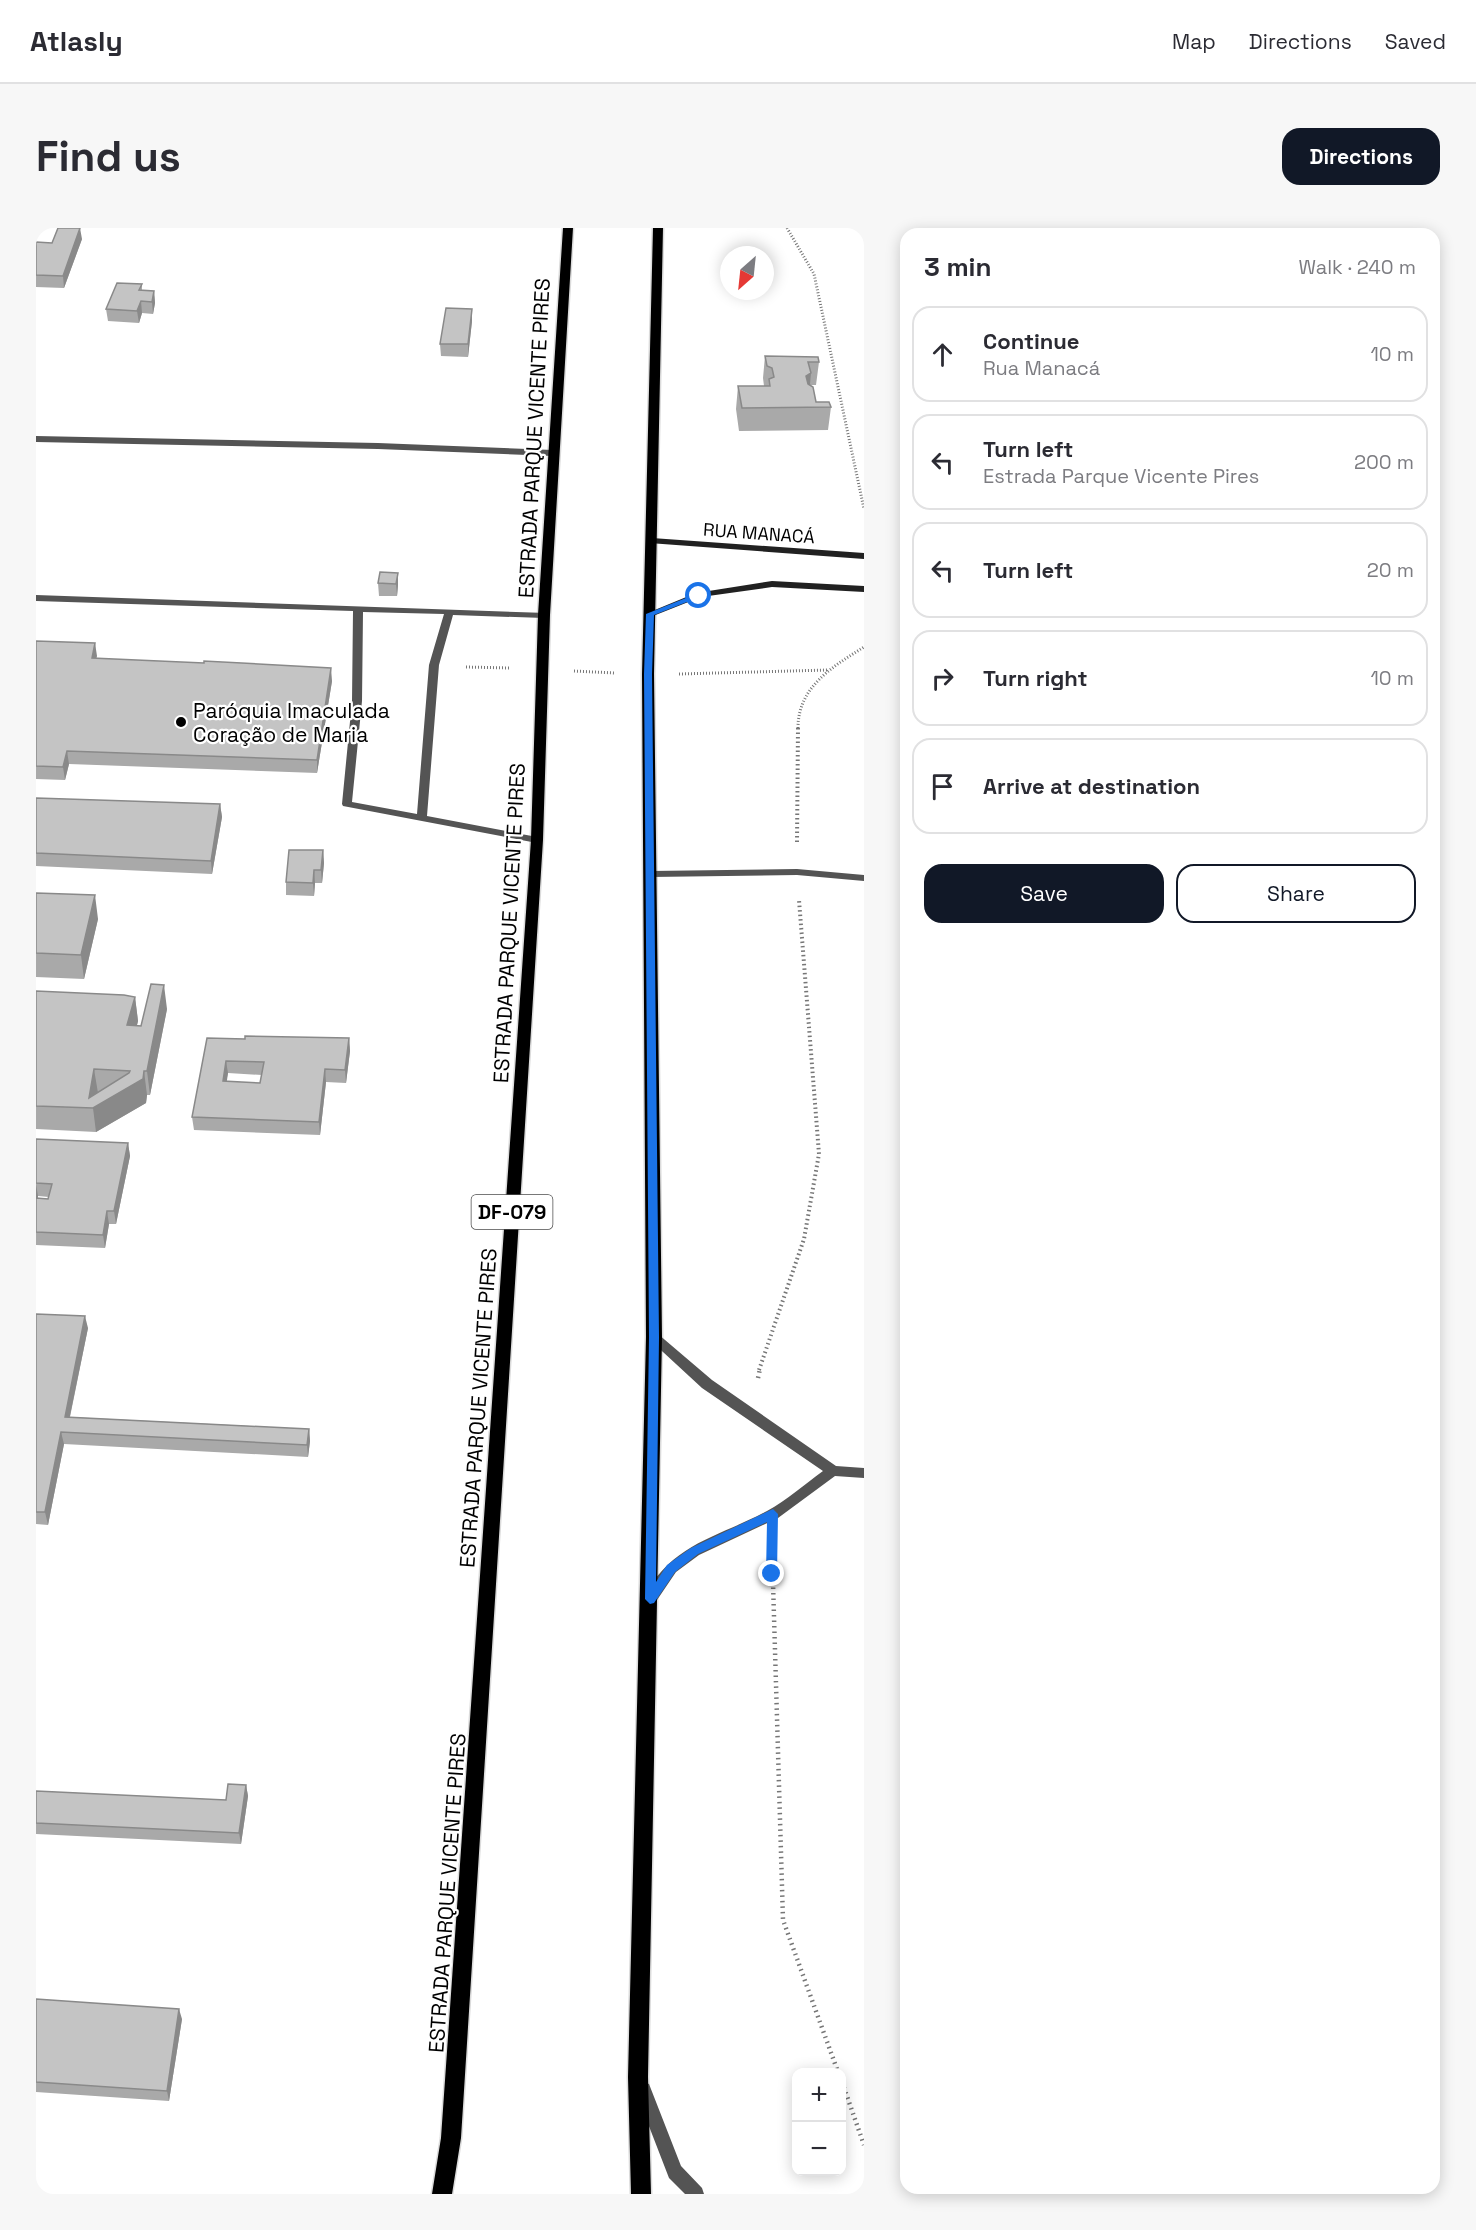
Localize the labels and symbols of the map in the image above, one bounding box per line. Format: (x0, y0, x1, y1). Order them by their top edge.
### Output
north arrow (720, 246, 774, 300)
street label: ESTRADA PARQUE VICENTE PIRES (512, 277, 556, 599)
street label: RUA MANACÁ (703, 518, 815, 548)
route start (685, 582, 711, 608)
place label: Paróquia Imaculada Coração de Maria (193, 697, 390, 748)
marker: Paróquia Imaculada Coração de Maria (174, 715, 188, 729)
street label: ESTRADA PARQUE VICENTE PIRES (487, 762, 531, 1084)
road number: DF-079 (472, 1195, 552, 1229)
street label: ESTRADA PARQUE VICENTE PIRES (453, 1247, 503, 1569)
route end (758, 1560, 784, 1586)
street label: ESTRADA PARQUE VICENTE PIRES (422, 1732, 472, 2054)

